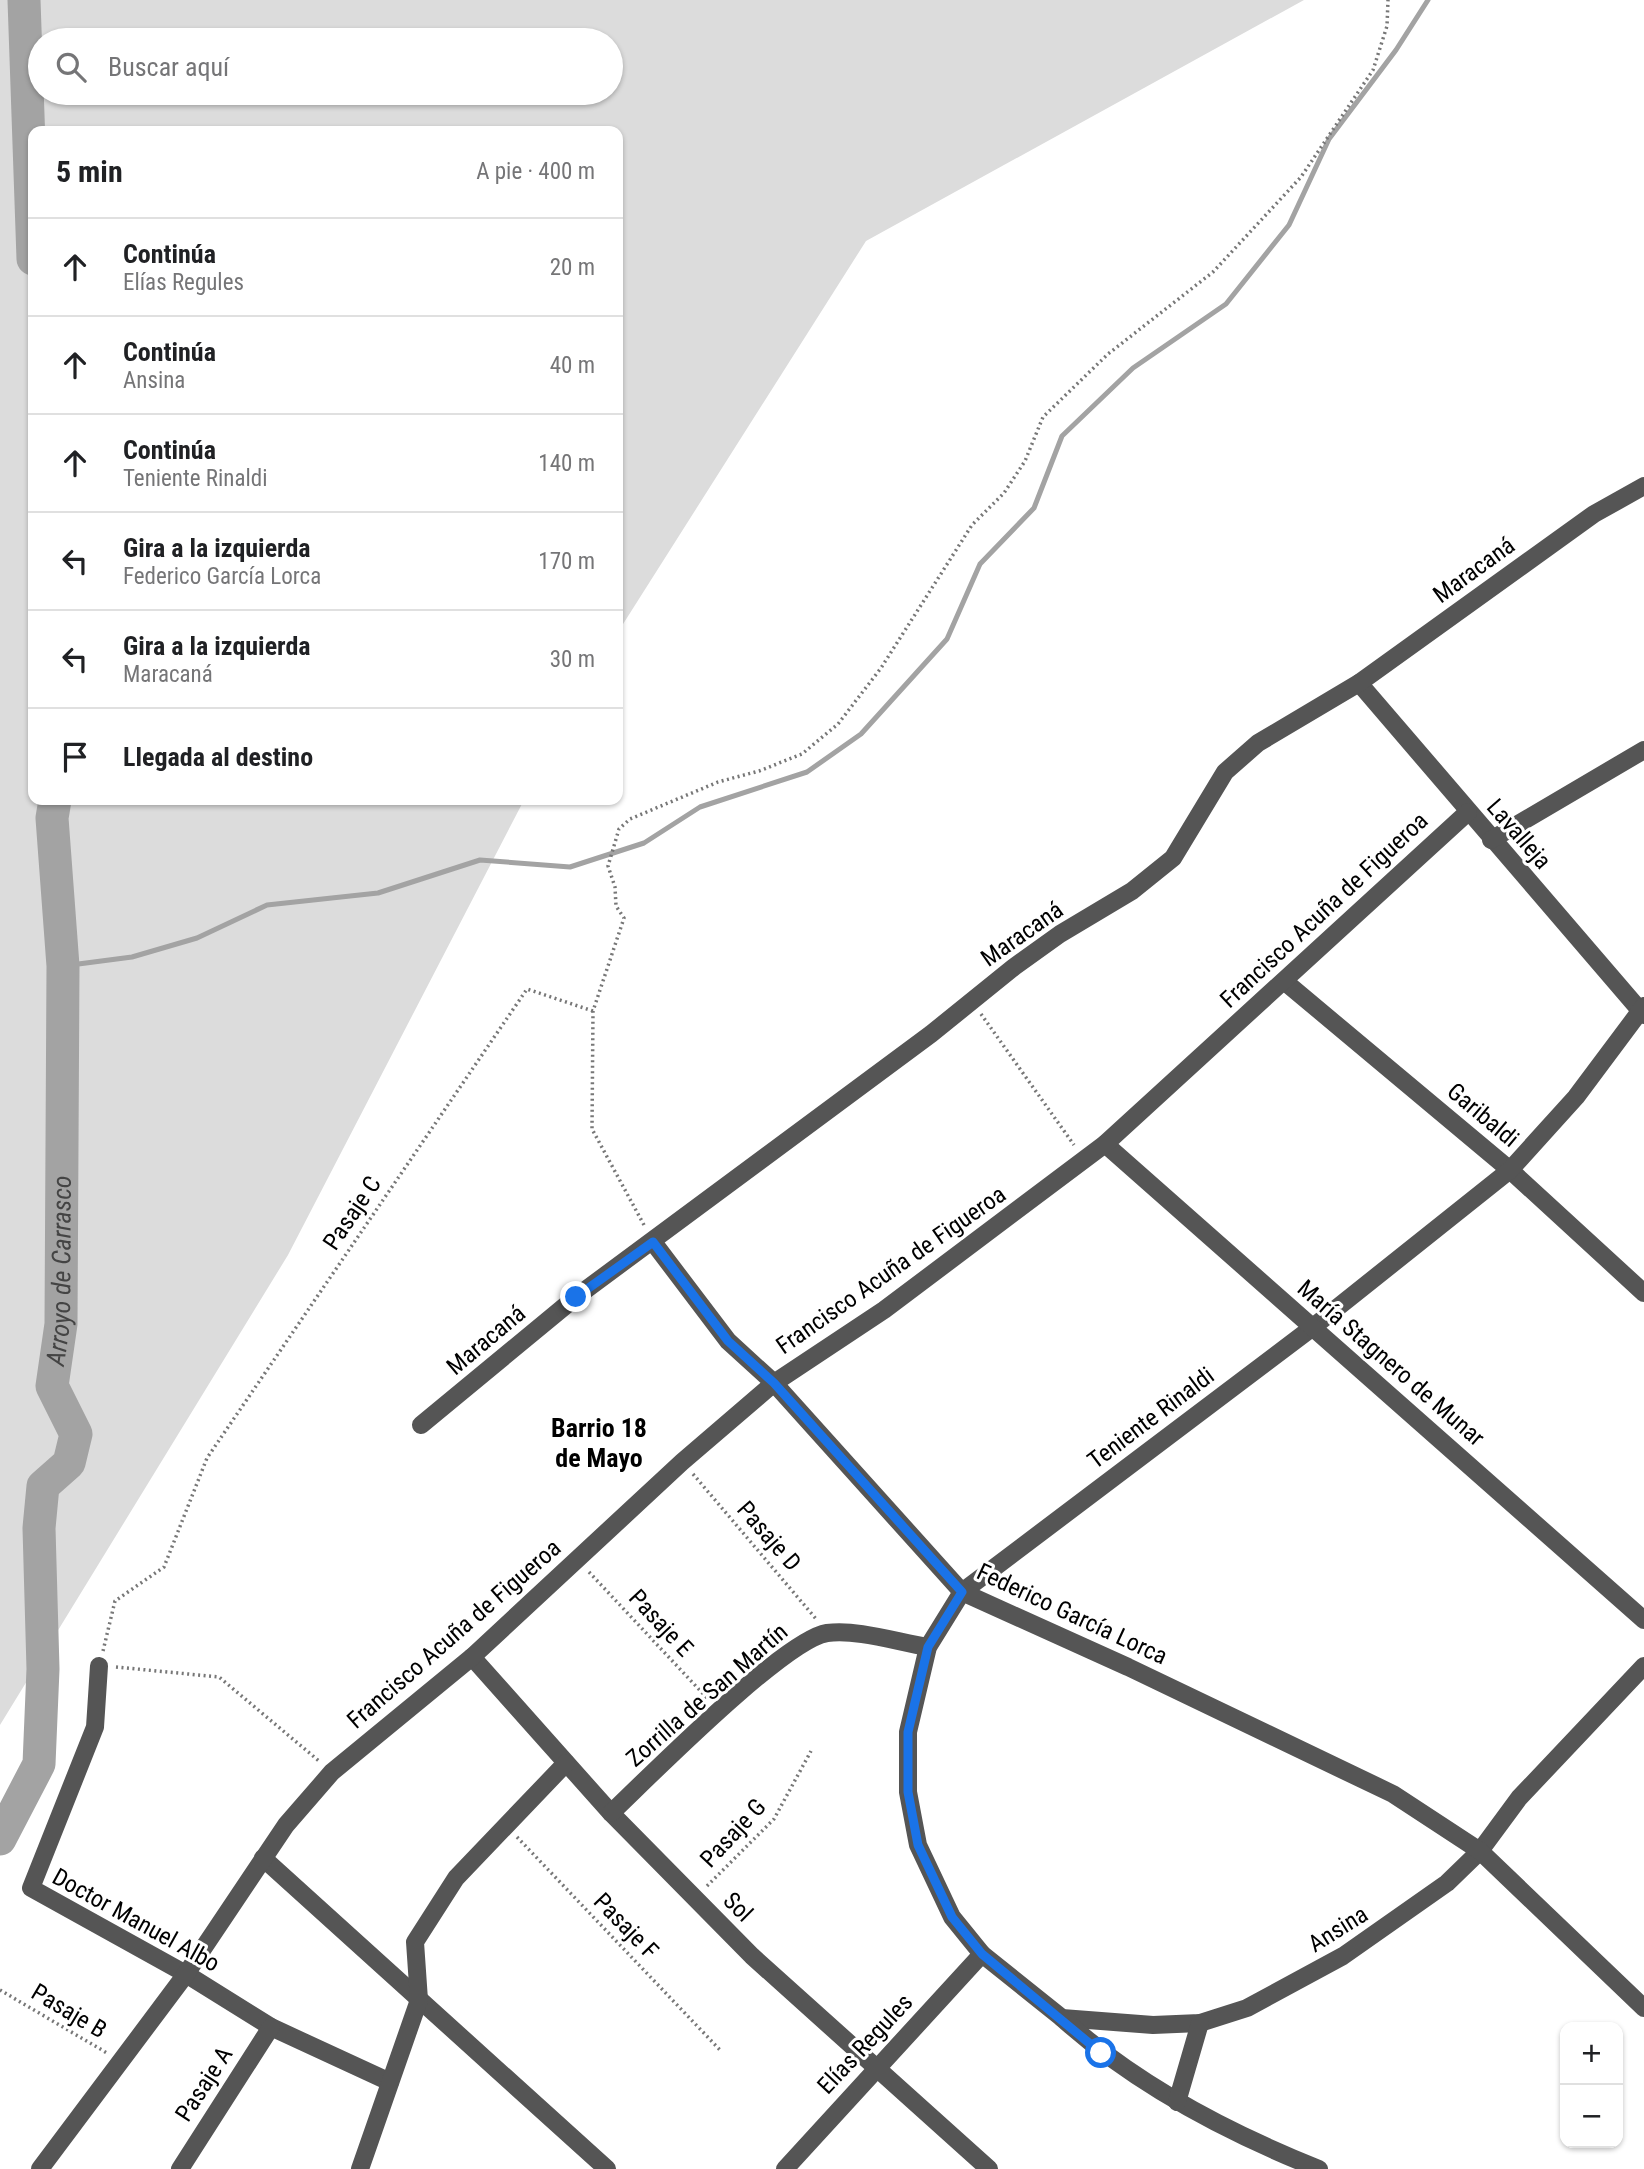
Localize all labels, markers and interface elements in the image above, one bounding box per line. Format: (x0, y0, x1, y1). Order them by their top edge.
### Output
search box (28, 28, 623, 105)
icon: search (52, 48, 90, 86)
text: Buscar aquí (108, 52, 229, 82)
text: 5 min (56, 154, 123, 189)
text: A pie · 400 m (476, 158, 595, 185)
text: Continúa (123, 239, 216, 269)
icon: ahead (56, 248, 94, 286)
text: 20 m (550, 254, 595, 281)
text: Elías Regules (123, 269, 244, 296)
text: Continúa (123, 337, 216, 367)
icon: ahead (56, 346, 94, 384)
text: 40 m (550, 352, 595, 379)
text: Ansina (123, 367, 185, 394)
text: Continúa (123, 435, 216, 465)
icon: ahead (56, 444, 94, 482)
text: 140 m (538, 450, 595, 477)
text: Teniente Rinaldi (123, 465, 267, 492)
street label: Maracaná (1428, 531, 1520, 609)
text: Gira a la izquierda (123, 533, 311, 563)
icon: left (56, 542, 94, 580)
text: 170 m (538, 548, 595, 575)
text: Federico García Lorca (123, 563, 321, 590)
text: Gira a la izquierda (123, 631, 311, 661)
icon: left (56, 640, 94, 678)
text: 30 m (550, 646, 595, 673)
text: Maracaná (123, 661, 213, 688)
icon: arrive (56, 738, 94, 776)
text: Llegada al destino (123, 742, 313, 772)
street label: Lavalleja (1481, 793, 1557, 875)
street label: Francisco Acuña de Figueroa (1214, 806, 1434, 1014)
street label: Maracaná (976, 896, 1068, 972)
street label: Garibaldi (1442, 1077, 1524, 1153)
street label: Pasaje C (317, 1171, 387, 1255)
water label: Arroyo de Carrasco (40, 1175, 77, 1369)
street label: Francisco Acuña de Figueroa (771, 1180, 1011, 1360)
street label: María Stagnero de Munar (1292, 1274, 1490, 1452)
route end (560, 1281, 591, 1312)
street label: Maracaná (441, 1299, 531, 1381)
street label: Teniente Rinaldi (1082, 1361, 1220, 1475)
district label: Barrio 18 de Mayo (551, 1413, 647, 1473)
street label: Pasaje D (731, 1496, 807, 1576)
street label: Francisco Acuña de Figueroa (342, 1534, 566, 1734)
street label: Federico García Lorca (972, 1558, 1172, 1670)
street label: Pasaje E (623, 1584, 699, 1662)
street label: Zorrilla de San Martín (621, 1617, 793, 1773)
street label: Pasaje G (694, 1793, 772, 1873)
street label: Doctor Manuel Albo (47, 1862, 225, 1978)
street label: Sol (717, 1886, 759, 1928)
street label: Pasaje F (588, 1887, 664, 1965)
street label: Ansina (1303, 1900, 1373, 1958)
street label: Pasaje B (26, 1978, 112, 2044)
street label: Elías Regules (812, 1988, 918, 2100)
map controls (1560, 2022, 1623, 2148)
button: + (1560, 2022, 1623, 2085)
route start (1085, 2037, 1116, 2068)
street label: Pasaje A (170, 2041, 238, 2126)
button: − (1560, 2085, 1623, 2148)

